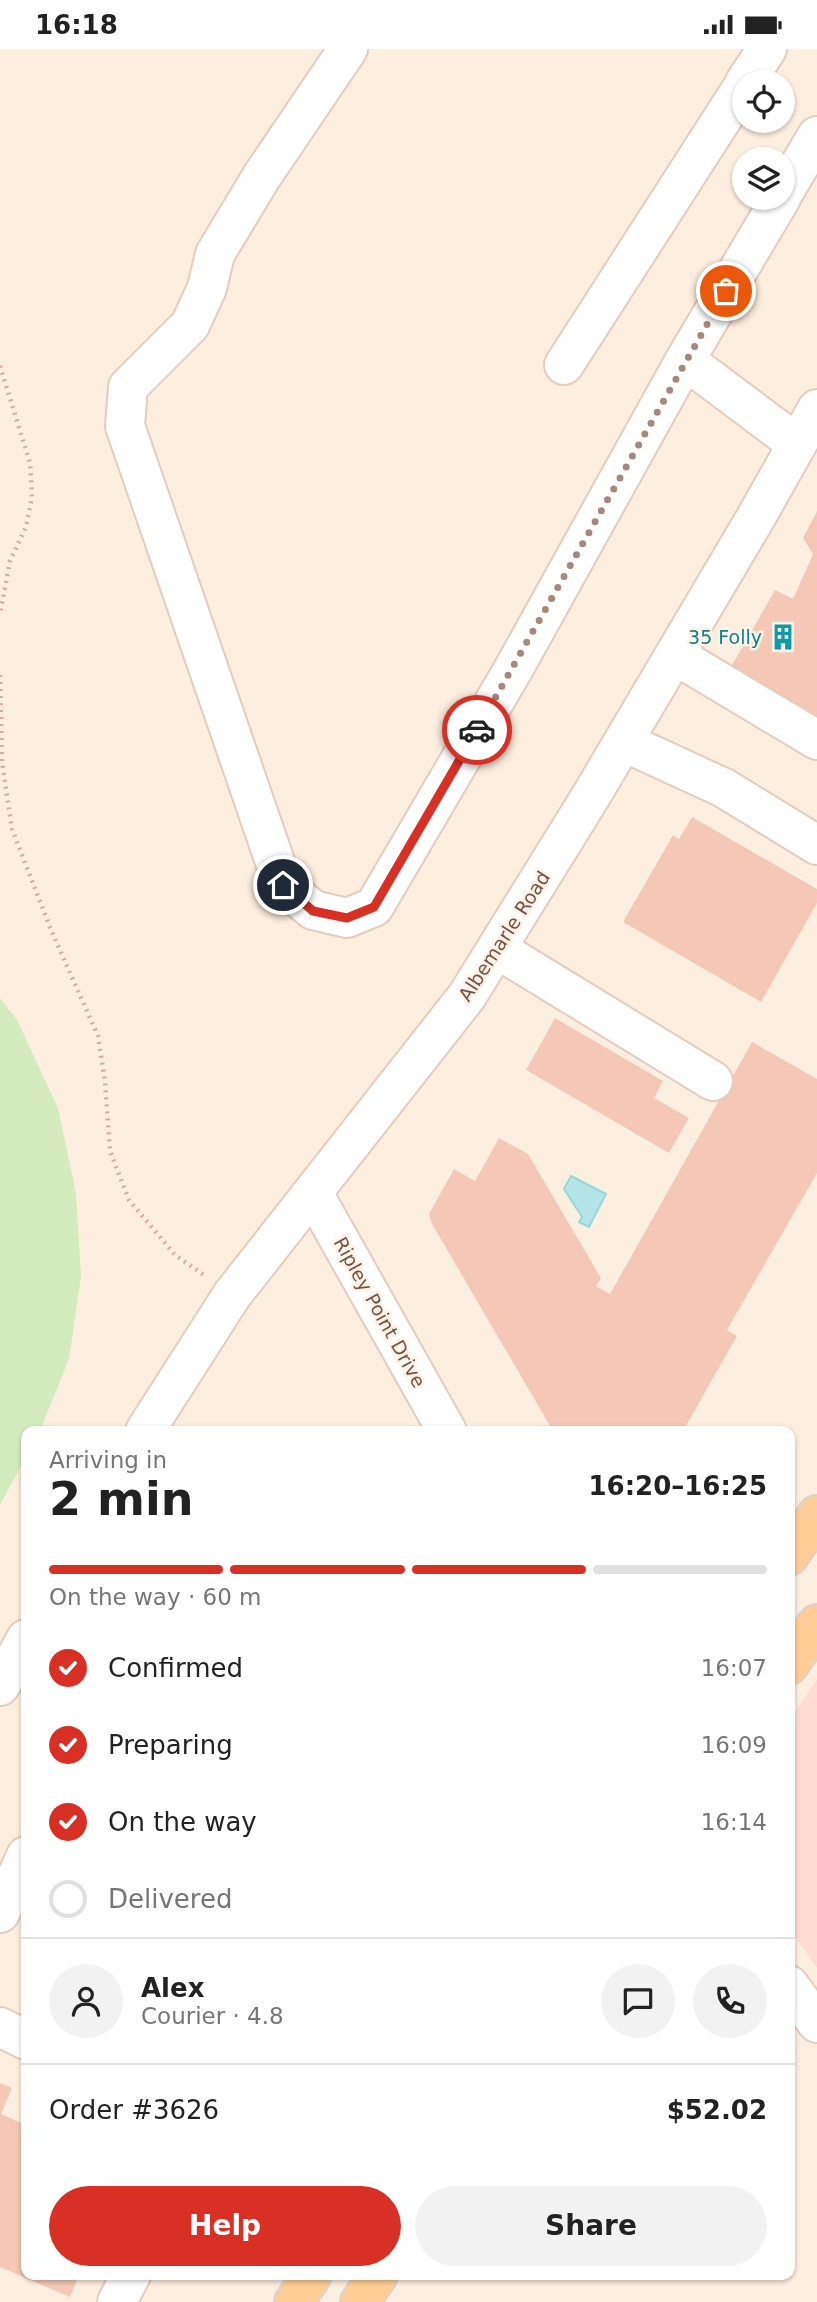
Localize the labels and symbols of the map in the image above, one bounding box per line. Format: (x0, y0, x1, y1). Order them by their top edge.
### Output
pin (696, 261, 756, 321)
building icon: 35 Folly (768, 622, 798, 652)
place label: 35 Folly (688, 626, 762, 648)
courier (442, 695, 512, 765)
pin (253, 855, 313, 915)
street label: Albemarle Road (454, 867, 554, 1005)
street label: Ripley Point Drive (329, 1233, 431, 1391)

